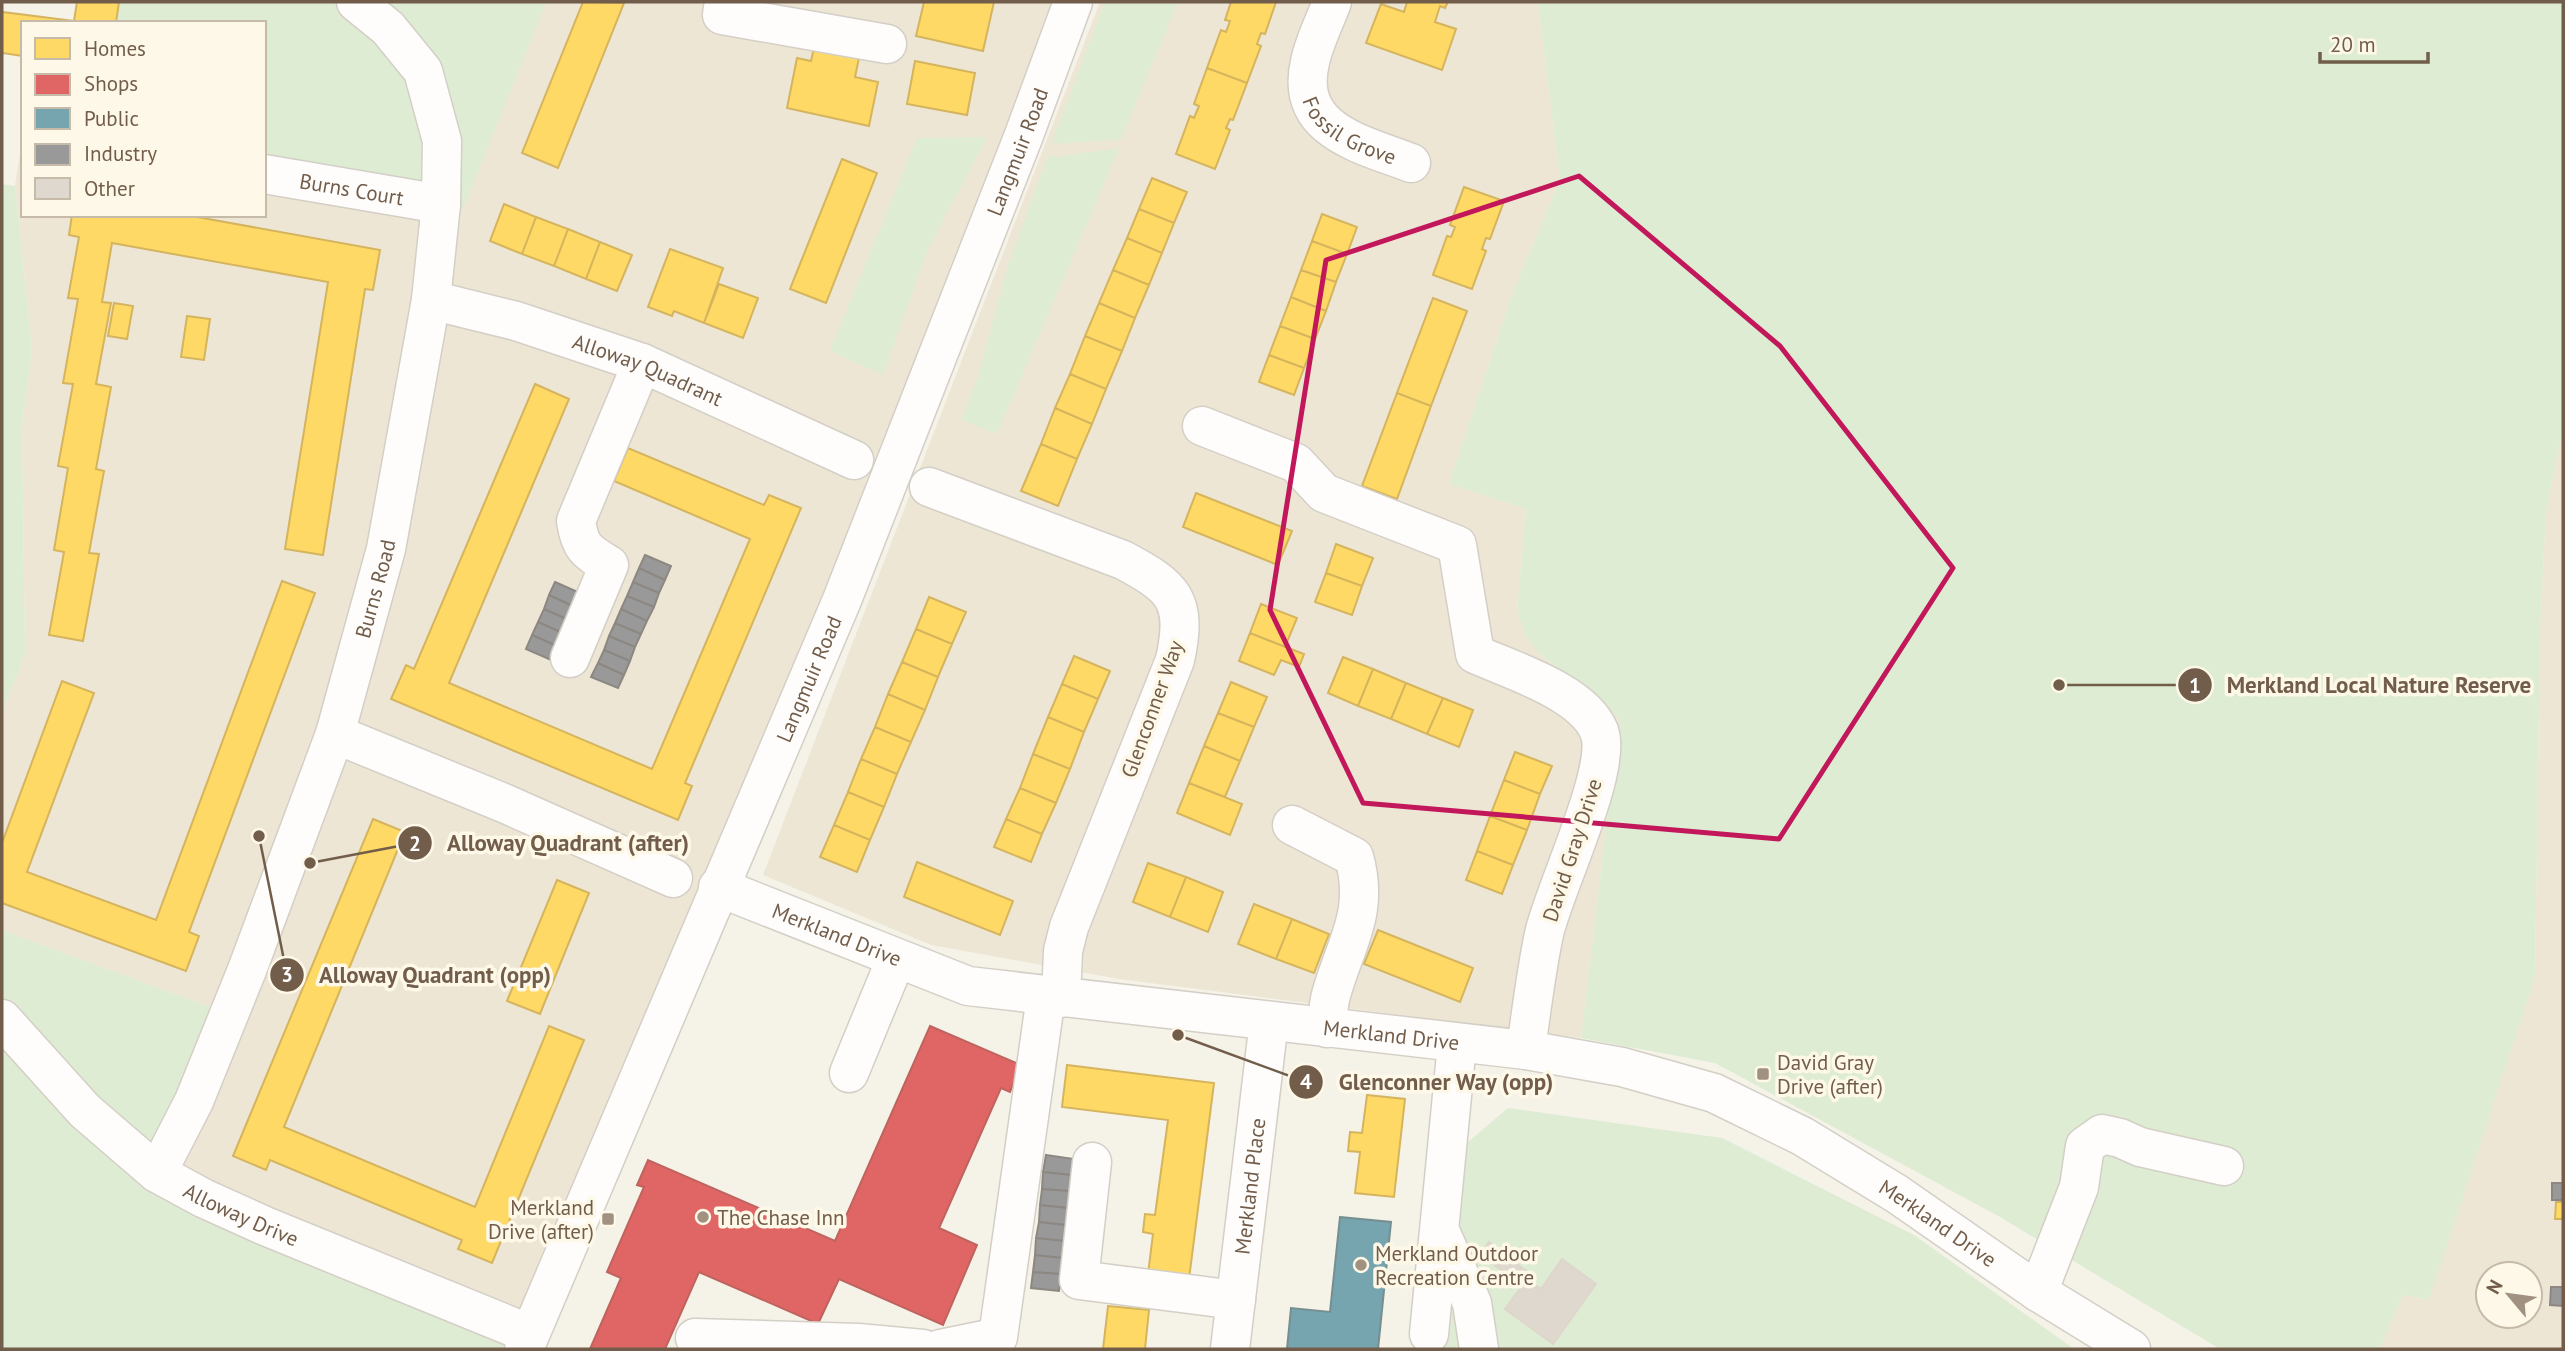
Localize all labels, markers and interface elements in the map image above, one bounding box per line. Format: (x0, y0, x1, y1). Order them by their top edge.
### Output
legend (21, 21, 266, 217)
scale bar (2320, 21, 2428, 65)
text: 20 m (2330, 31, 2376, 58)
text: Homes (84, 35, 146, 62)
text: Shops (84, 70, 138, 97)
street label: Langmuir Road (980, 84, 1054, 220)
street label: Fossil Grove (1297, 92, 1400, 170)
text: Public (84, 105, 139, 132)
text: Industry (84, 140, 157, 167)
street label: Burns Court (298, 167, 406, 211)
text: Other (84, 175, 135, 202)
street label: Alloway Quadrant (569, 327, 727, 412)
street label: Burns Road (349, 537, 401, 641)
street label: Langmuir Road (770, 612, 847, 746)
street label: Glenconner Way (1115, 636, 1189, 781)
callout: Merkland Local Nature Reserve (2178, 663, 2545, 707)
text: Merkland Local Nature Reserve (2227, 670, 2531, 699)
text: 1 (2189, 672, 2201, 699)
street label: David Gray Drive (1536, 775, 1608, 925)
callout: Alloway Quadrant (after) (398, 821, 704, 865)
text: Alloway Quadrant (after) (447, 828, 689, 857)
text: 2 (409, 830, 421, 857)
street label: Merkland Drive (769, 896, 905, 972)
callout: Alloway Quadrant (opp) (270, 953, 566, 997)
text: Alloway Quadrant (opp) (319, 960, 551, 989)
text: 3 (281, 961, 293, 988)
street label: Merkland Drive (1322, 1013, 1461, 1056)
place label: David Gray Drive (after) (1777, 1049, 1883, 1100)
callout: Glenconner Way (opp) (1289, 1060, 1568, 1104)
marker: David Gray Drive (after) (1755, 1066, 1771, 1082)
text: Glenconner Way (opp) (1339, 1067, 1553, 1096)
text: 4 (1300, 1068, 1312, 1095)
street label: Merkland Place (1228, 1116, 1271, 1256)
street label: Merkland Drive (1874, 1173, 2002, 1273)
street label: Alloway Drive (179, 1177, 303, 1252)
place label: Merkland Drive (after) (488, 1194, 594, 1245)
place label: The Chase Inn (717, 1204, 845, 1231)
marker: The Chase Inn (695, 1209, 711, 1225)
marker: Merkland Drive (after) (600, 1211, 616, 1227)
place label: Merkland Outdoor Recreation Centre (1375, 1240, 1538, 1291)
marker: Merkland Outdoor Recreation Centre (1353, 1257, 1369, 1273)
north arrow (2474, 1260, 2544, 1330)
text: N (2481, 1275, 2508, 1298)

